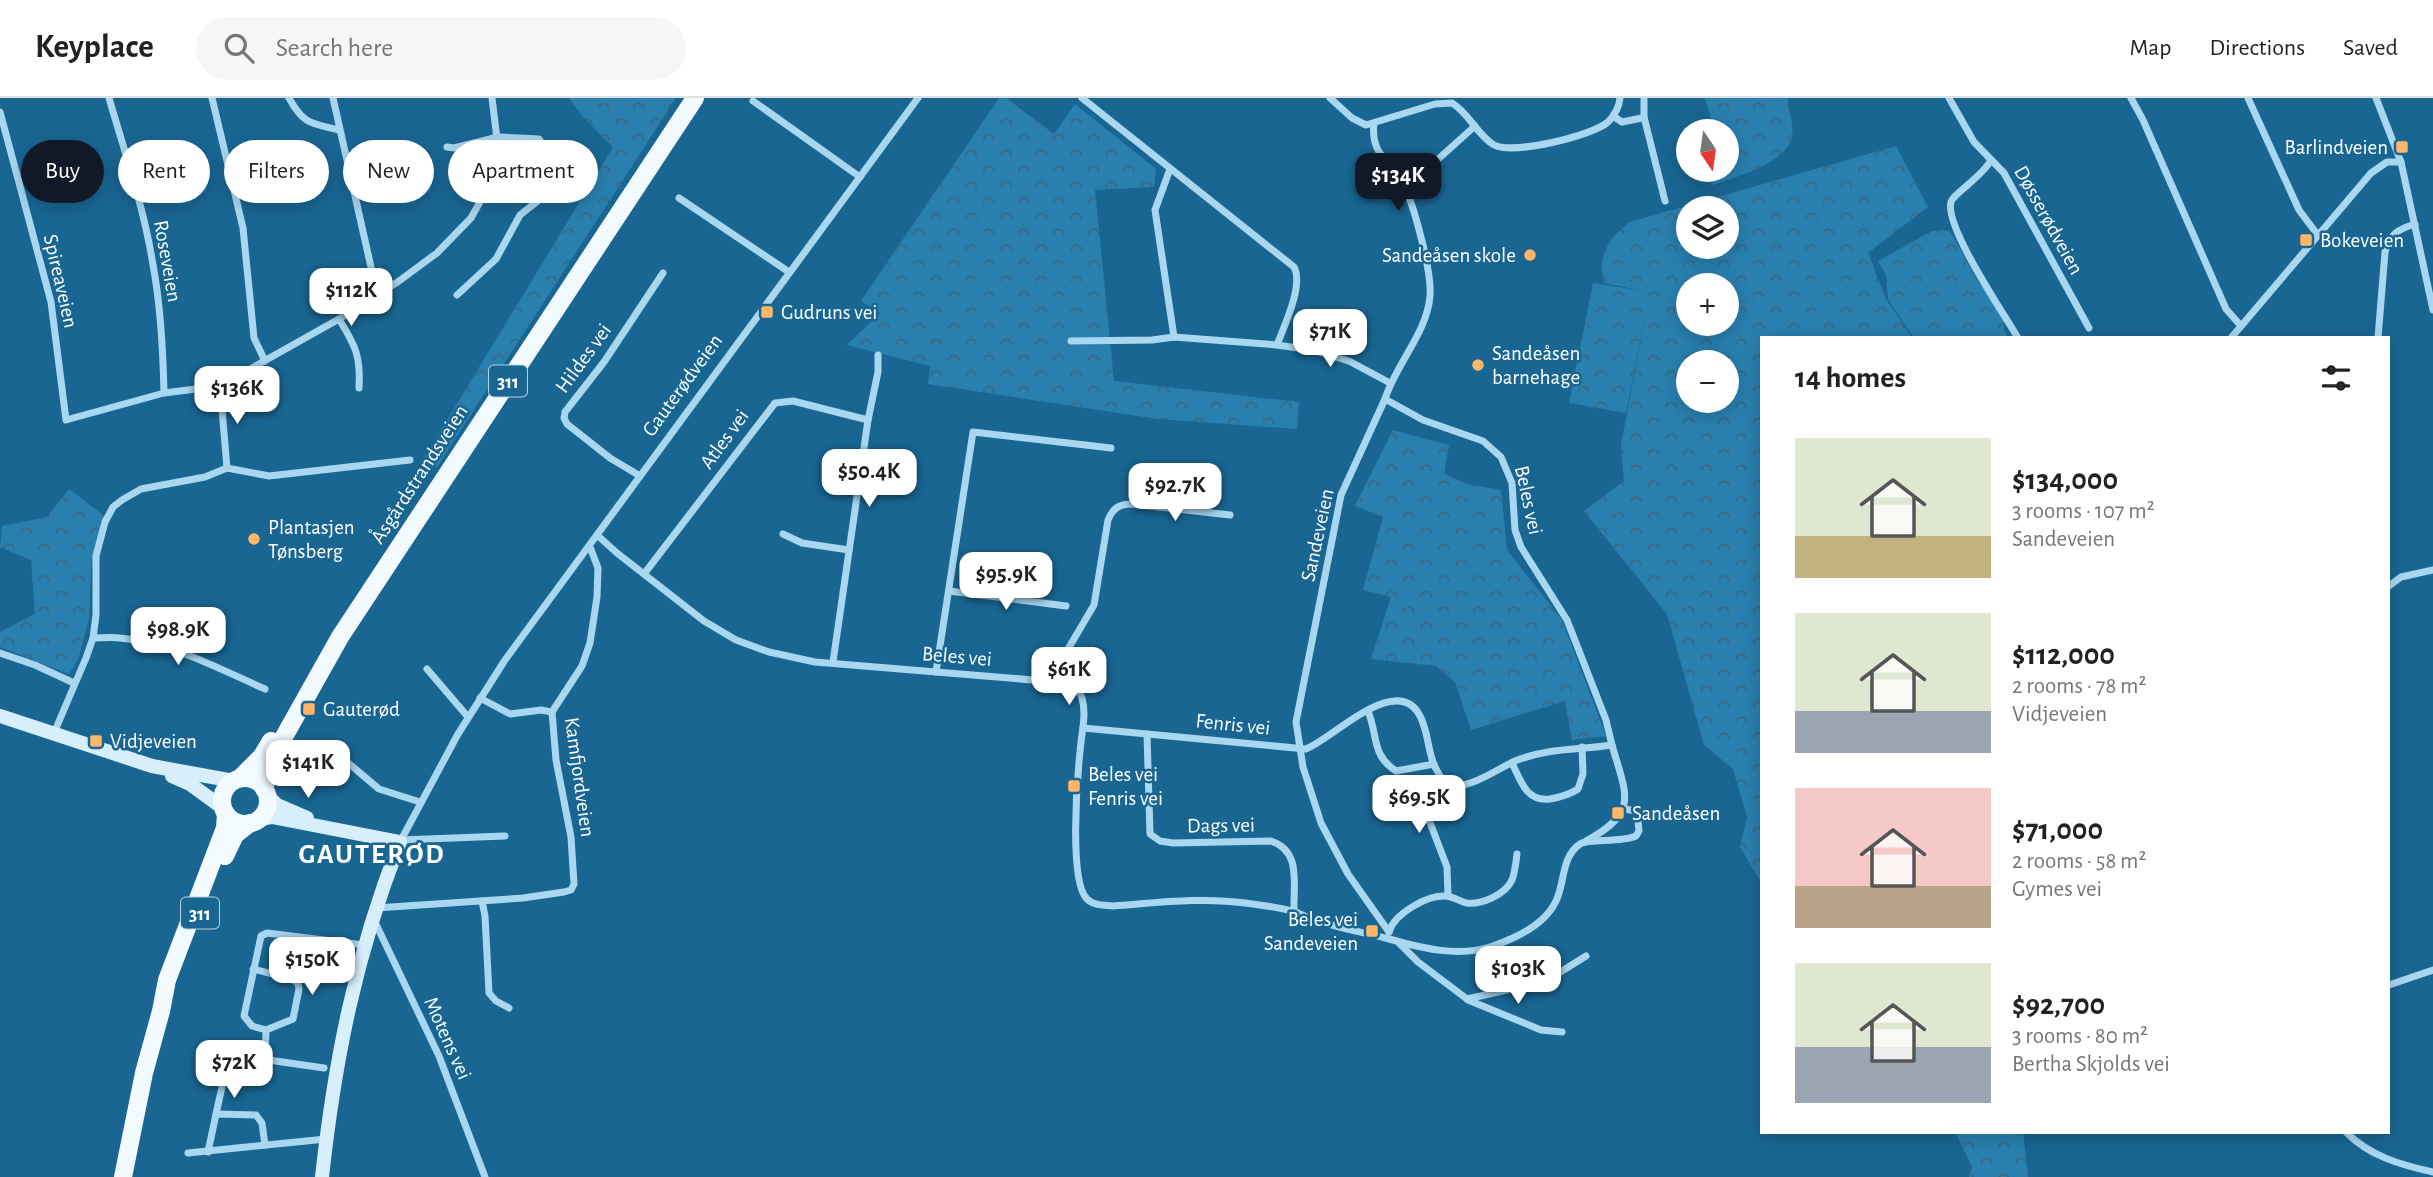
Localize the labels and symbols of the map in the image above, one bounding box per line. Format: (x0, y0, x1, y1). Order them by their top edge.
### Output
north arrow (1676, 119, 1740, 182)
place label: Barlindveien (2285, 137, 2388, 158)
marker: Barlindveien (2394, 139, 2410, 155)
pin: $134K (1349, 153, 1447, 213)
street label: Døsserødveien (2010, 162, 2087, 278)
street label: Roseveien (150, 219, 185, 304)
place label: Bokeveien (2320, 230, 2404, 251)
street label: Spireaveien (40, 232, 81, 330)
marker: Bokeveien (2298, 232, 2314, 248)
place label: Sandeåsen skole (1382, 245, 1516, 266)
marker: Sandeåsen skole (1522, 247, 1538, 263)
pin: $112K (302, 268, 400, 328)
place label: Gudruns vei (781, 302, 877, 323)
marker: Gudruns vei (759, 304, 775, 320)
pin: $71K (1289, 310, 1371, 369)
street label: Hildes vei (551, 320, 615, 397)
street label: Gauterødveien (638, 330, 726, 440)
place label: Sandeåsen barnehage (1492, 343, 1580, 388)
marker: Sandeåsen barnehage (1470, 357, 1486, 373)
pin: $136K (188, 366, 286, 426)
road number: 311 (489, 366, 527, 396)
street label: Åsgårdstrandsveien (365, 400, 472, 547)
street label: Atles vei (696, 406, 753, 473)
pin: $50.4K (812, 450, 926, 509)
pin: $92.7K (1118, 464, 1232, 523)
street label: Beles vei (1511, 464, 1546, 537)
street label: Sandeveien (1297, 487, 1338, 583)
place label: Plantasjen Tønsberg (268, 517, 355, 562)
marker: Plantasjen Tønsberg (246, 531, 262, 547)
pin: $95.9K (949, 552, 1063, 612)
pin: $98.9K (121, 608, 235, 667)
street label: Beles vei (921, 643, 993, 670)
pin: $61K (1028, 648, 1110, 707)
place label: Gauterød (323, 699, 400, 720)
marker: Gauterød (301, 701, 317, 717)
street label: Fenris vei (1194, 710, 1271, 739)
street label: Kamfjordveien (560, 716, 598, 838)
place label: Vidjeveien (110, 731, 197, 752)
marker: Vidjeveien (88, 733, 104, 749)
pin: $141K (259, 740, 357, 800)
place label: Beles vei Fenris vei (1088, 764, 1163, 809)
pin: $69.5K (1362, 776, 1476, 835)
marker: Beles vei Fenris vei (1066, 778, 1082, 794)
place label: Sandeåsen (1632, 803, 1720, 824)
marker: Sandeåsen (1610, 805, 1626, 821)
street label: Dags vei (1187, 814, 1255, 837)
district label: GAUTERØD (298, 841, 446, 869)
road number: 311 (181, 898, 219, 928)
place label: Beles vei Sandeveien (1264, 909, 1358, 954)
marker: Beles vei Sandeveien (1364, 923, 1380, 939)
pin: $150K (263, 937, 361, 997)
pin: $103K (1469, 946, 1567, 1006)
street label: Motens vei (420, 994, 475, 1083)
pin: $72K (193, 1040, 275, 1100)

